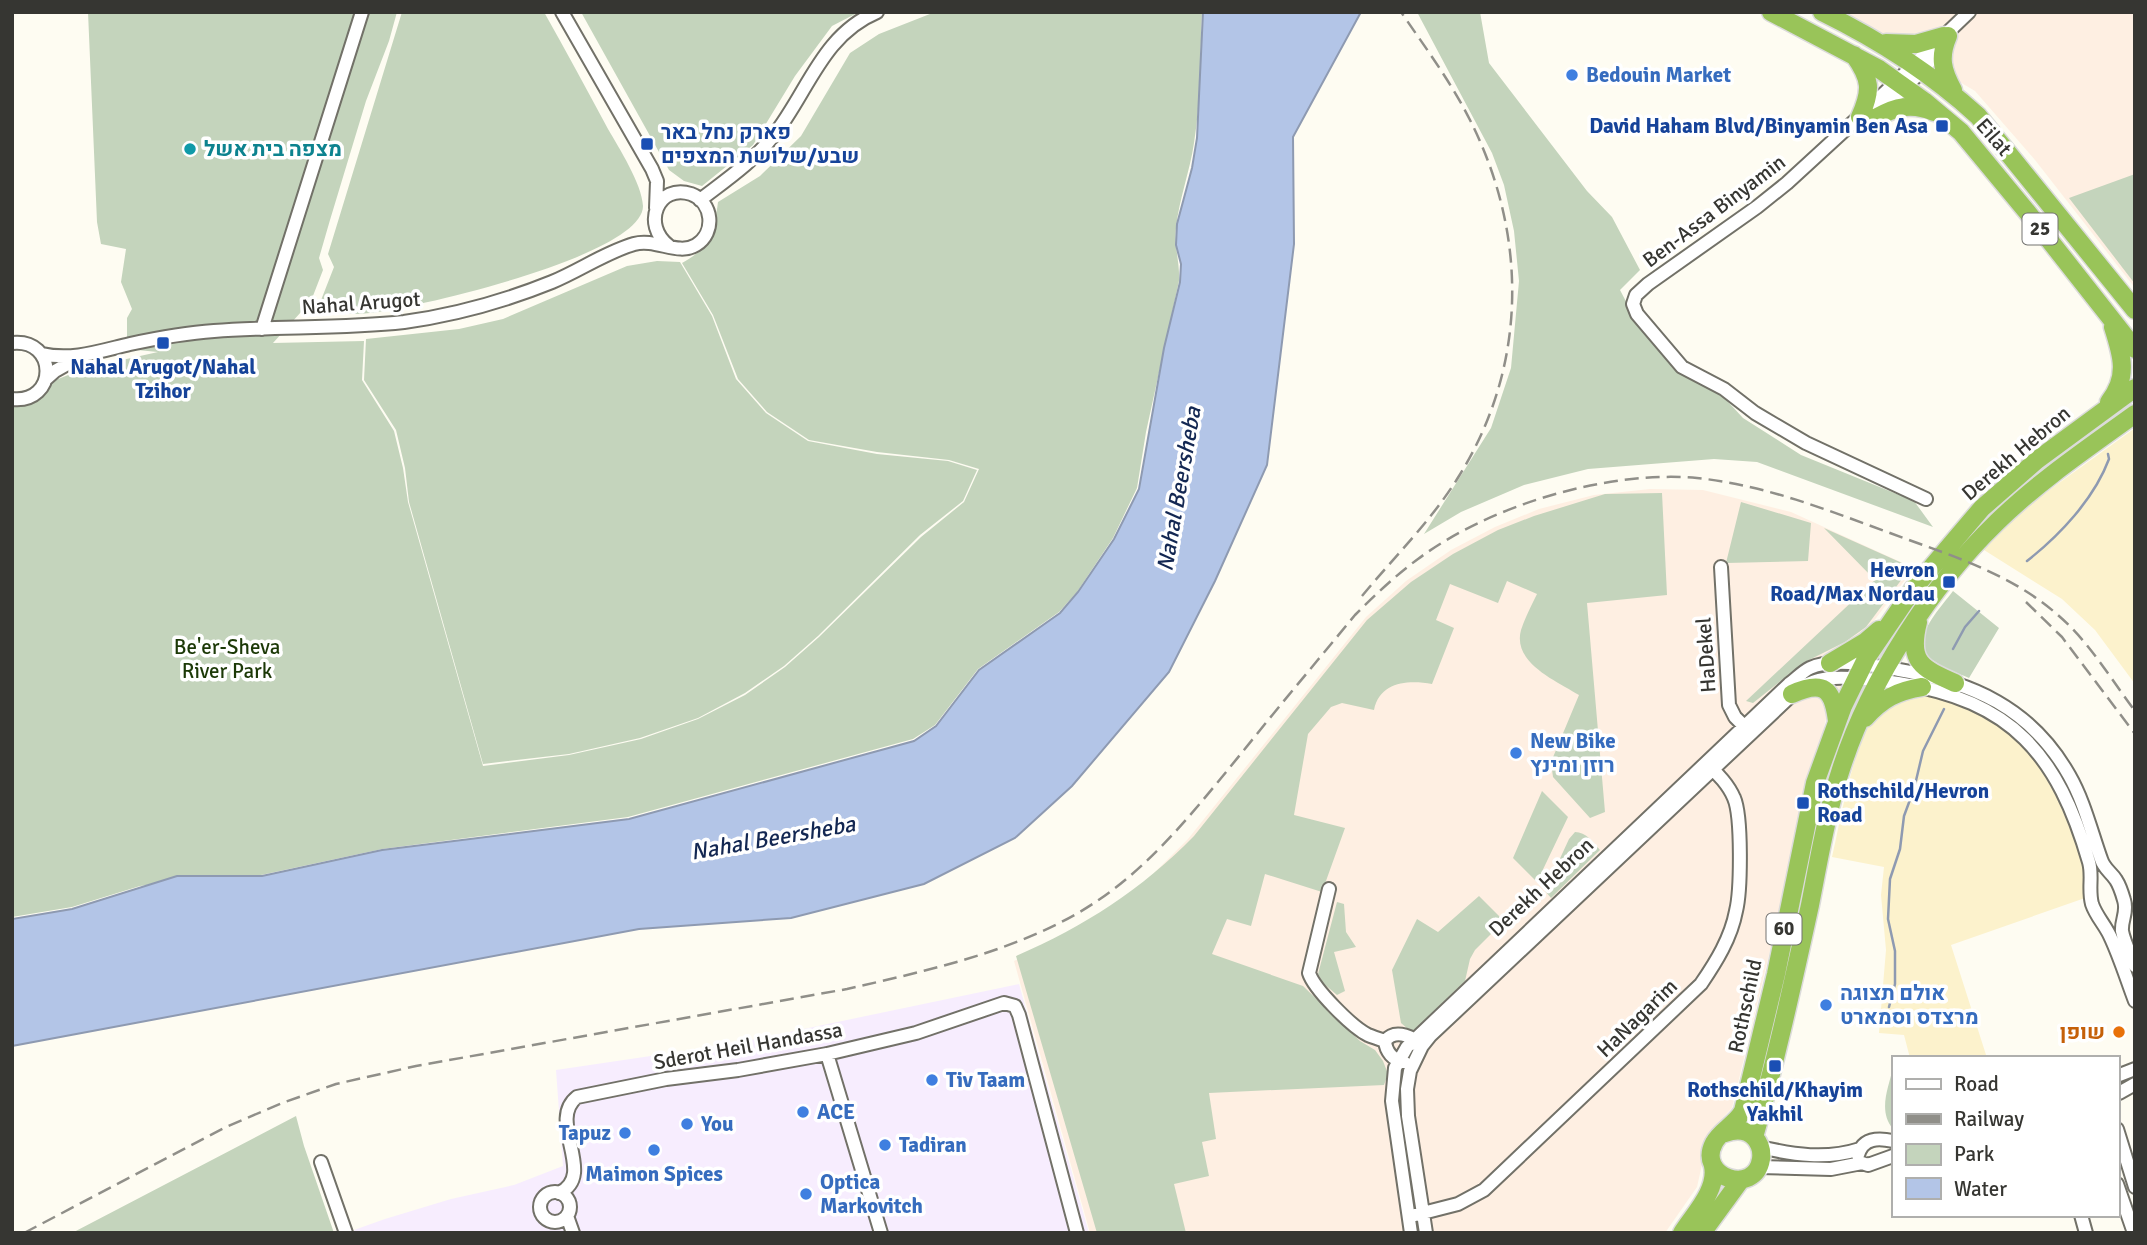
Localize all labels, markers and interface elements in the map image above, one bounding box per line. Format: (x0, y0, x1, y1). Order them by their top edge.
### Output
place label: Bedouin Market (1586, 62, 1731, 88)
marker: Bedouin Market (1564, 67, 1580, 83)
place label: David Haham Blvd/Binyamin Ben Asa (1589, 113, 1928, 139)
street label: Eilat (1971, 113, 2017, 161)
marker: David Haham Blvd/Binyamin Ben Asa (1934, 118, 1950, 134)
place label: פארק נחל באר שבע/שלושת המצפים (661, 119, 859, 169)
place label: מצפה בית אשל (204, 136, 342, 162)
marker: פארק נחל באר שבע/שלושת המצפים (639, 136, 655, 152)
marker: מצפה בית אשל (182, 141, 198, 157)
street label: Ben-Assa Binyamin (1637, 149, 1791, 273)
road number: 25 (2022, 214, 2058, 244)
street label: Nahal Arugot (301, 286, 421, 320)
marker: Nahal Arugot/Nahal Tzihor (155, 335, 171, 351)
place label: Nahal Arugot/Nahal Tzihor (70, 354, 256, 404)
street label: Derekh Hebron (1956, 400, 2076, 506)
water label: Nahal Beersheba (1150, 403, 1208, 574)
place label: Hevron Road/Max Nordau (1770, 557, 1935, 607)
marker: Hevron Road/Max Nordau (1941, 574, 1957, 590)
street label: HaDekel (1690, 616, 1722, 694)
park label: Be'er-Sheva River Park (174, 634, 280, 684)
place label: New Bike רוזן ומינץ (1530, 728, 1616, 778)
marker: New Bike רוזן ומינץ (1508, 745, 1524, 761)
place label: Rothschild/Hevron Road (1817, 778, 1989, 828)
marker: Rothschild/Hevron Road (1795, 795, 1811, 811)
water label: Nahal Beersheba (688, 809, 859, 867)
street label: Derekh Hebron (1483, 832, 1599, 942)
road number: 60 (1766, 914, 1802, 945)
street label: Rothschild (1722, 957, 1768, 1055)
street label: HaNagarim (1591, 973, 1683, 1063)
place label: אולם תצוגה מרצדס וסמארט (1840, 980, 1979, 1030)
marker: אולם תצוגה מרצדס וסמארט (1818, 997, 1834, 1013)
street label: Sderot Heil Handassa (651, 1017, 845, 1075)
place label: שופן (2060, 1019, 2105, 1045)
marker: שופן (2111, 1024, 2127, 1040)
legend (1892, 1056, 2119, 1217)
marker: Rothschild/Khayim Yakhil (1767, 1058, 1783, 1074)
place label: Tiv Taam (946, 1067, 1025, 1093)
text: Road (1954, 1071, 1999, 1097)
marker: Tiv Taam (924, 1072, 940, 1088)
place label: Rothschild/Khayim Yakhil (1687, 1077, 1863, 1127)
place label: ACE (817, 1099, 855, 1125)
marker: ACE (795, 1104, 811, 1120)
text: Railway (1954, 1106, 2024, 1132)
place label: You (700, 1111, 733, 1137)
marker: You (679, 1116, 695, 1132)
place label: Tapuz (559, 1120, 611, 1146)
marker: Tapuz (617, 1125, 633, 1141)
place label: Tadiran (899, 1132, 967, 1158)
marker: Tadiran (877, 1137, 893, 1153)
text: Park (1954, 1141, 1995, 1167)
marker: Maimon Spices (646, 1142, 662, 1158)
place label: Maimon Spices (585, 1161, 723, 1187)
place label: Optica Markovitch (820, 1169, 923, 1219)
text: Water (1954, 1176, 2007, 1202)
marker: Optica Markovitch (798, 1186, 814, 1202)

